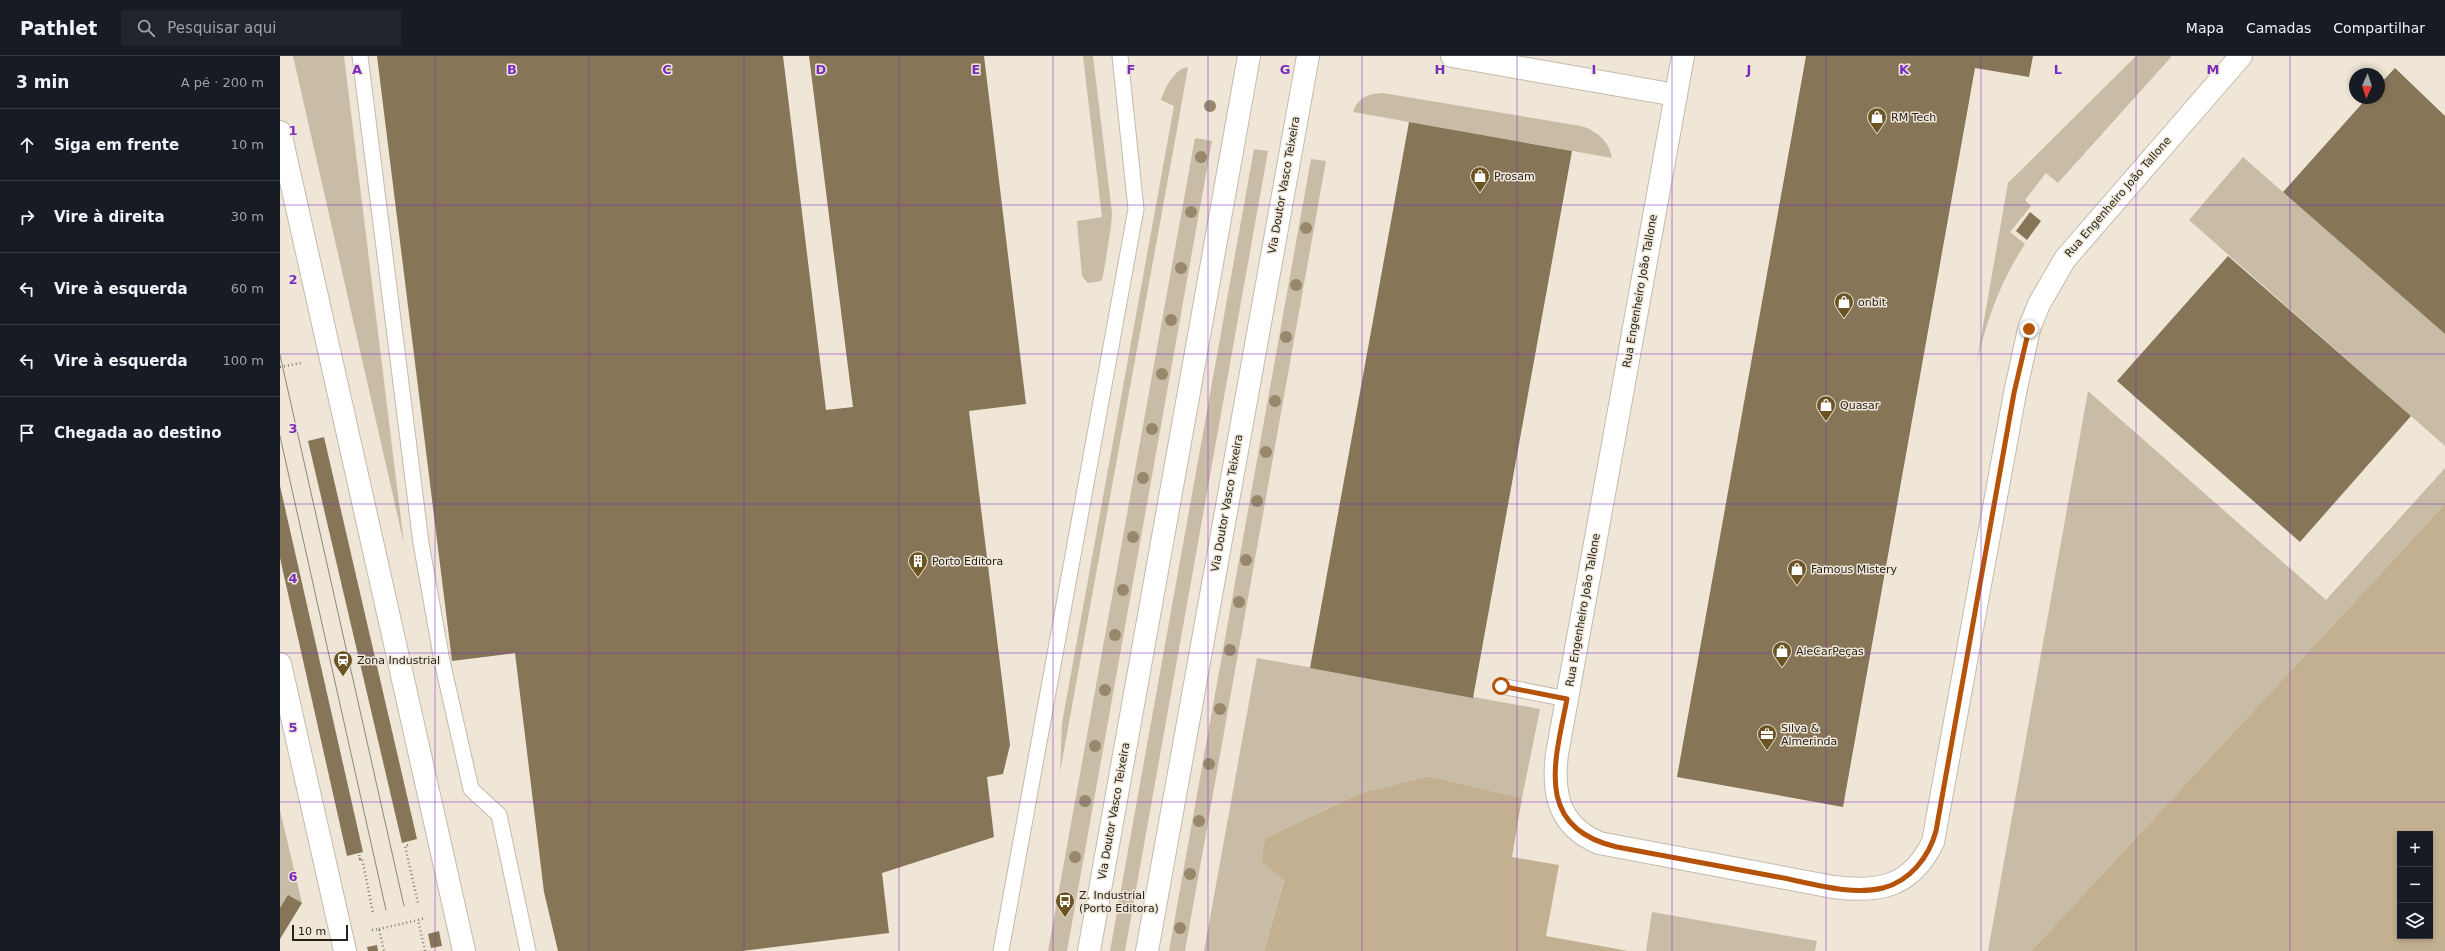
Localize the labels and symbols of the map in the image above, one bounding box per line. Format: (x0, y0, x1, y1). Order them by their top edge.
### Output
text: A (352, 62, 362, 77)
text: B (507, 62, 517, 77)
text: C (662, 62, 672, 77)
text: D (816, 62, 827, 77)
text: E (972, 62, 980, 77)
text: F (1127, 62, 1135, 77)
text: G (1280, 62, 1290, 77)
text: H (1435, 62, 1445, 77)
text: I (1592, 62, 1596, 77)
text: J (1746, 62, 1751, 77)
text: K (1899, 62, 1910, 77)
text: L (2054, 62, 2062, 77)
text: M (2207, 62, 2219, 77)
north arrow (2349, 68, 2385, 104)
shop icon: RM Tech (1866, 106, 1888, 134)
place label: RM Tech (1891, 111, 1936, 124)
street label: Via Doutor Vasco Teixeira (1266, 115, 1302, 255)
text: 1 (288, 123, 298, 138)
street label: Rua Engenheiro João Tallone (2062, 134, 2174, 260)
shop icon: Prosam (1469, 165, 1491, 193)
place label: Prosam (1494, 170, 1535, 183)
street label: Rua Engenheiro João Tallone (1620, 213, 1660, 369)
text: 2 (288, 272, 298, 287)
shop icon: onbit (1833, 291, 1855, 319)
place label: onbit (1858, 296, 1887, 309)
route end (2020, 320, 2038, 338)
shop icon: Quasar (1815, 394, 1837, 422)
place label: Quasar (1840, 399, 1880, 412)
text: 3 (288, 421, 298, 436)
street label: Via Doutor Vasco Teixeira (1209, 433, 1245, 573)
street label: Rua Engenheiro João Tallone (1563, 532, 1603, 688)
building icon: Porto Editora (907, 550, 929, 578)
place label: Porto Editora (932, 555, 1003, 568)
shop icon: Famous Mistery (1786, 558, 1808, 586)
place label: Famous Mistery (1811, 563, 1898, 576)
text: 4 (288, 571, 298, 586)
shop icon: AleCarPeças (1771, 640, 1793, 668)
place label: AleCarPeças (1796, 645, 1864, 658)
station icon: Zona Industrial (332, 649, 354, 677)
place label: Zona Industrial (357, 654, 440, 667)
route start (1492, 677, 1510, 695)
text: 5 (288, 720, 298, 735)
place label: Silva & Almerinda (1781, 722, 1837, 748)
office icon: Silva & Almerinda (1756, 723, 1778, 751)
street label: Via Doutor Vasco Teixeira (1096, 741, 1132, 881)
text: 6 (288, 869, 298, 884)
place label: Z. Industrial (Porto Editora) (1079, 889, 1159, 915)
bus stop icon: Z. Industrial (Porto Editora) (1054, 890, 1076, 918)
scale bar (292, 923, 348, 942)

